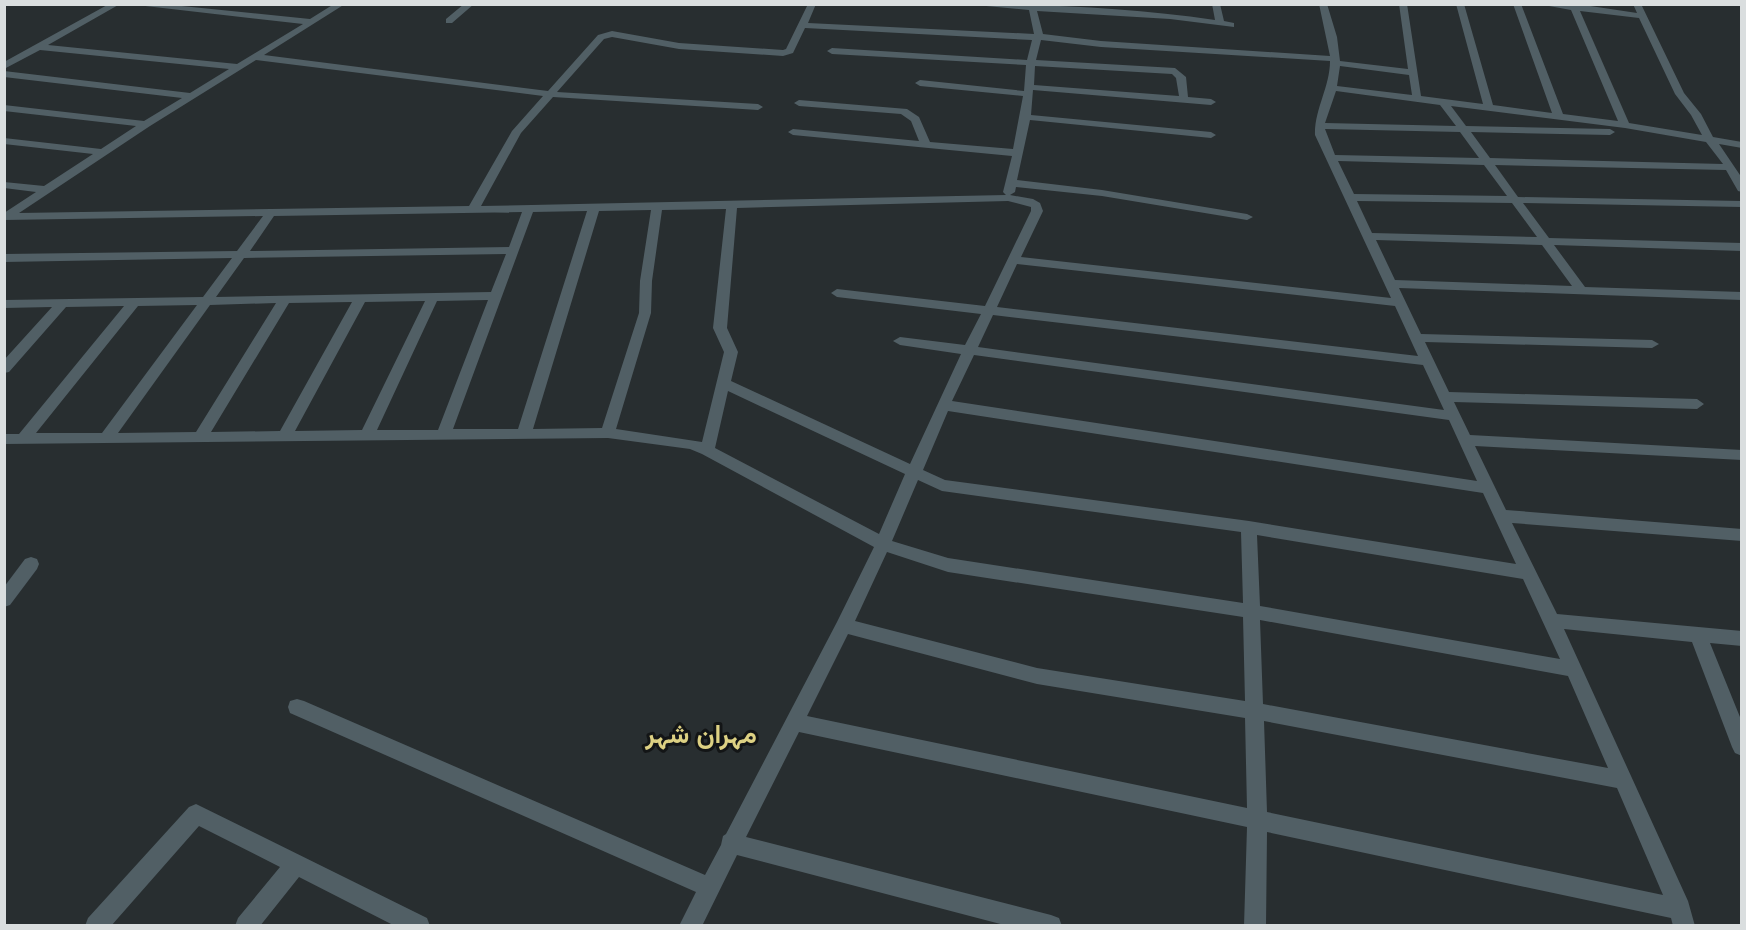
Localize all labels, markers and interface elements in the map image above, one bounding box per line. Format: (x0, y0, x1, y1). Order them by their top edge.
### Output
district label: مہران شہر (644, 719, 757, 750)

